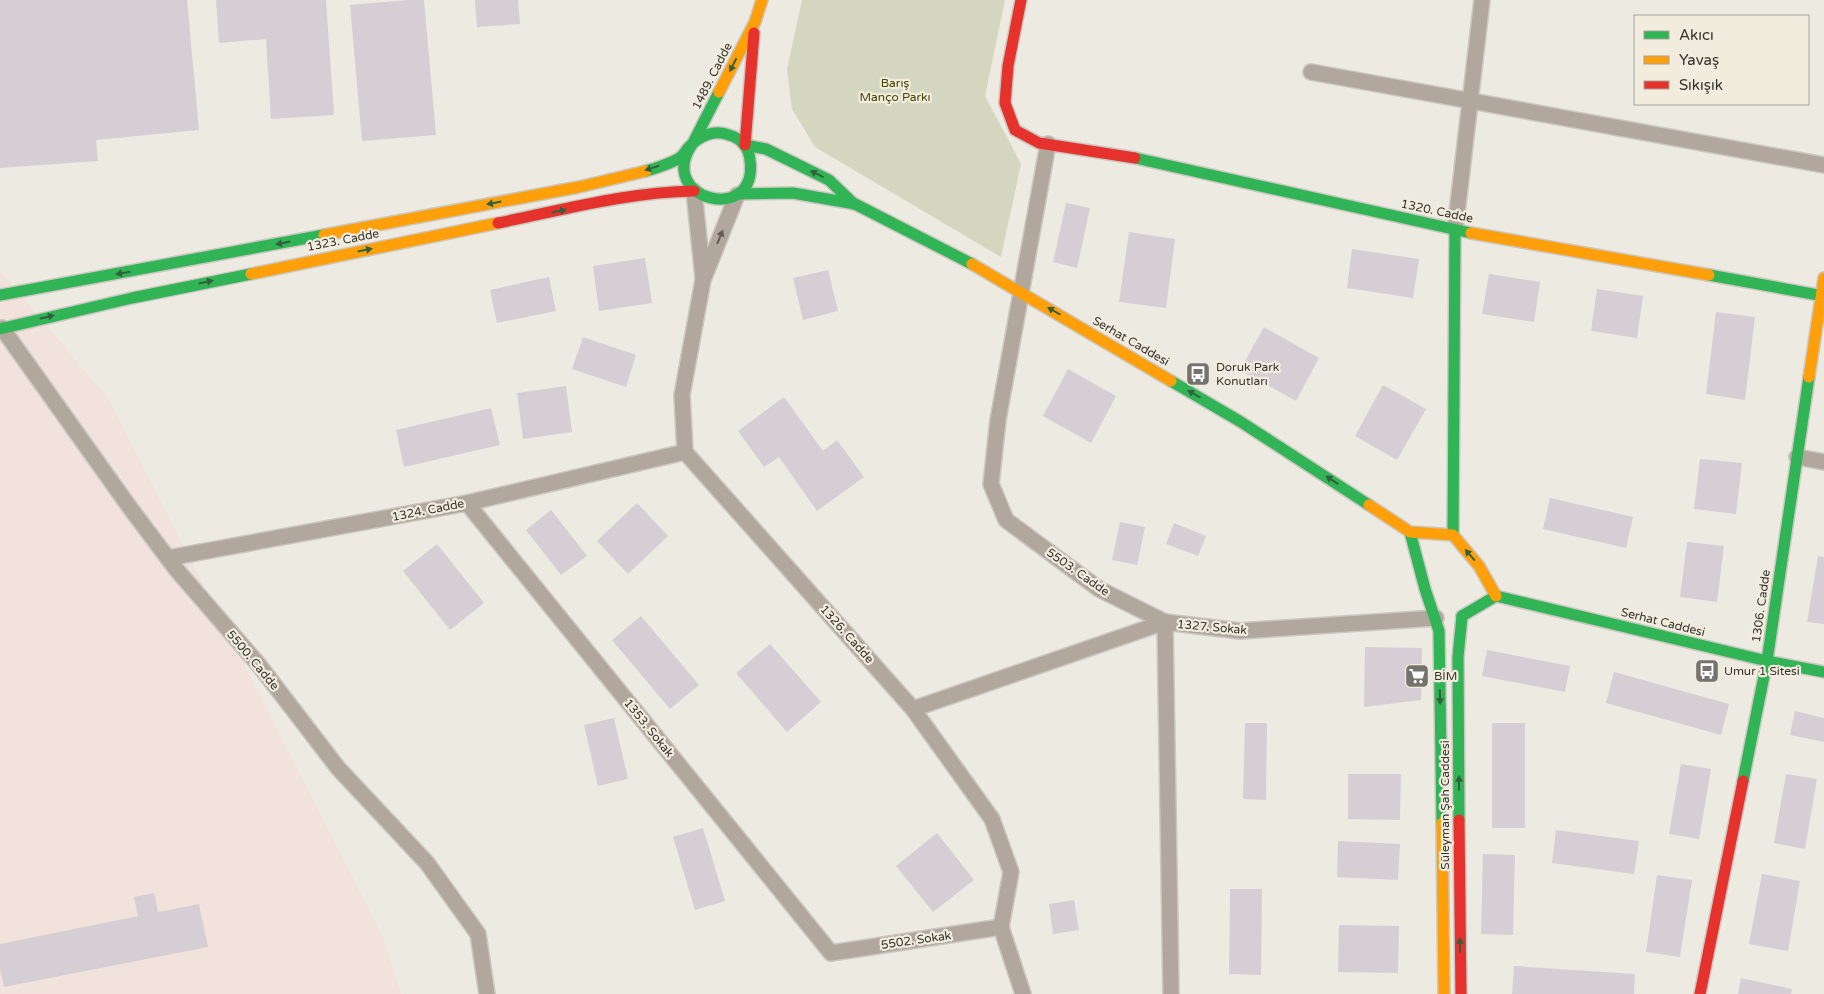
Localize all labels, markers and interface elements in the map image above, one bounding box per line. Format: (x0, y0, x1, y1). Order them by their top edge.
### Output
legend (1634, 15, 1809, 105)
text: Akıcı (1679, 26, 1714, 44)
street label: 1489. Cadde (689, 40, 735, 112)
text: Yavaş (1679, 51, 1719, 69)
one-way arrow (729, 58, 737, 73)
park label: Barış Manço Parkı (859, 76, 931, 104)
text: Sıkışık (1679, 76, 1723, 94)
one-way arrow (645, 165, 660, 172)
one-way arrow (810, 170, 824, 178)
street label: 1320. Cadde (1400, 197, 1475, 226)
one-way arrow (485, 199, 501, 207)
one-way arrow (551, 207, 567, 215)
street label: 1323. Cadde (306, 226, 381, 254)
one-way arrow (716, 229, 724, 244)
one-way arrow (274, 239, 290, 247)
one-way arrow (358, 246, 373, 254)
one-way arrow (114, 269, 130, 277)
one-way arrow (198, 278, 214, 286)
one-way arrow (1048, 307, 1061, 316)
one-way arrow (40, 313, 55, 321)
street label: Serhat Caddesi (1090, 313, 1172, 369)
place label: Doruk Park Konutları (1216, 360, 1280, 388)
bus stop icon: Doruk Park Konutları (1185, 361, 1211, 387)
one-way arrow (1188, 389, 1201, 398)
one-way arrow (1325, 476, 1338, 485)
street label: 1324. Cadde (391, 496, 466, 524)
street label: 5503. Cadde (1044, 545, 1112, 599)
one-way arrow (1464, 549, 1475, 562)
street label: 1306. Cadde (1749, 568, 1773, 643)
street label: 1326. Cadde (817, 602, 877, 666)
street label: Serhat Caddesi (1620, 605, 1707, 639)
street label: 1327. Sokak (1176, 617, 1248, 637)
street label: 5500. Cadde (224, 627, 282, 693)
bus stop icon: Umur 1 Sitesi (1694, 658, 1720, 684)
supermarket icon: BİM (1404, 663, 1430, 689)
place label: Umur 1 Sitesi (1724, 664, 1800, 678)
place label: BİM (1434, 669, 1457, 683)
one-way arrow (1436, 690, 1444, 706)
street label: 1353. Sokak (621, 696, 677, 760)
street label: Süleyman Şah Caddesi (1438, 740, 1452, 870)
one-way arrow (1455, 775, 1463, 791)
street label: 5502. Sokak (880, 928, 952, 952)
one-way arrow (1456, 937, 1464, 953)

